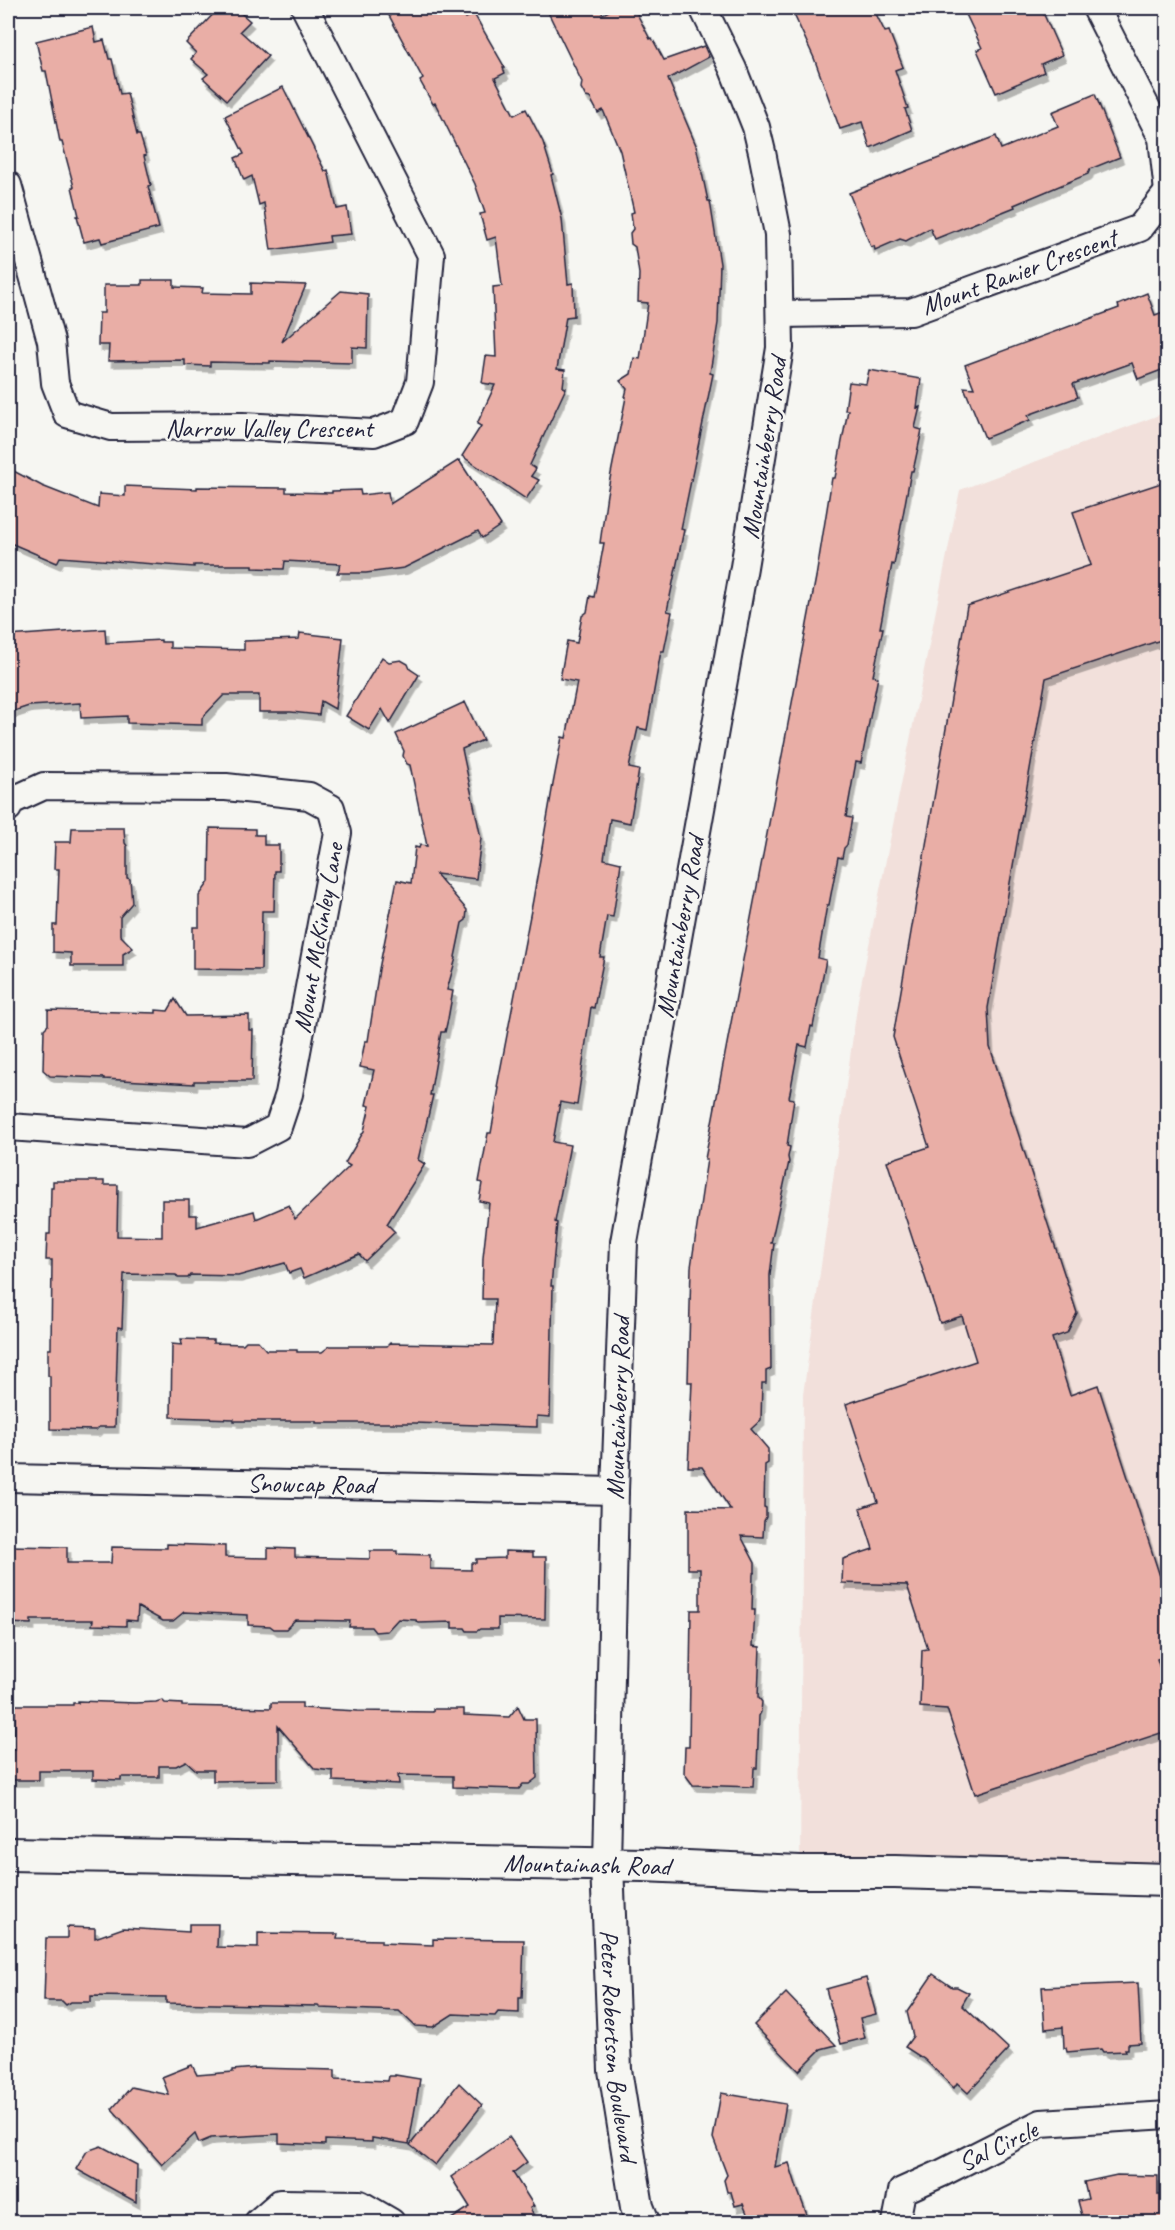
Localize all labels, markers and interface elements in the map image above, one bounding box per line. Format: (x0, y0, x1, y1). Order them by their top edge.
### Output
street label: Mount Ranier Crescent (917, 220, 1124, 323)
street label: Mountainberry Road (733, 351, 795, 541)
street label: Narrow Valley Crescent (166, 412, 375, 445)
street label: Mountainberry Road (648, 830, 713, 1020)
street label: Mount McKinley Lane (285, 838, 351, 1035)
street label: Mountainberry Road (598, 1312, 638, 1500)
street label: Snowcap Road (247, 1466, 379, 1502)
street label: Mountainash Road (503, 1846, 675, 1883)
street label: Peter Robertson Boulevard (593, 1929, 647, 2167)
street label: Sal Circle (953, 2112, 1044, 2179)

